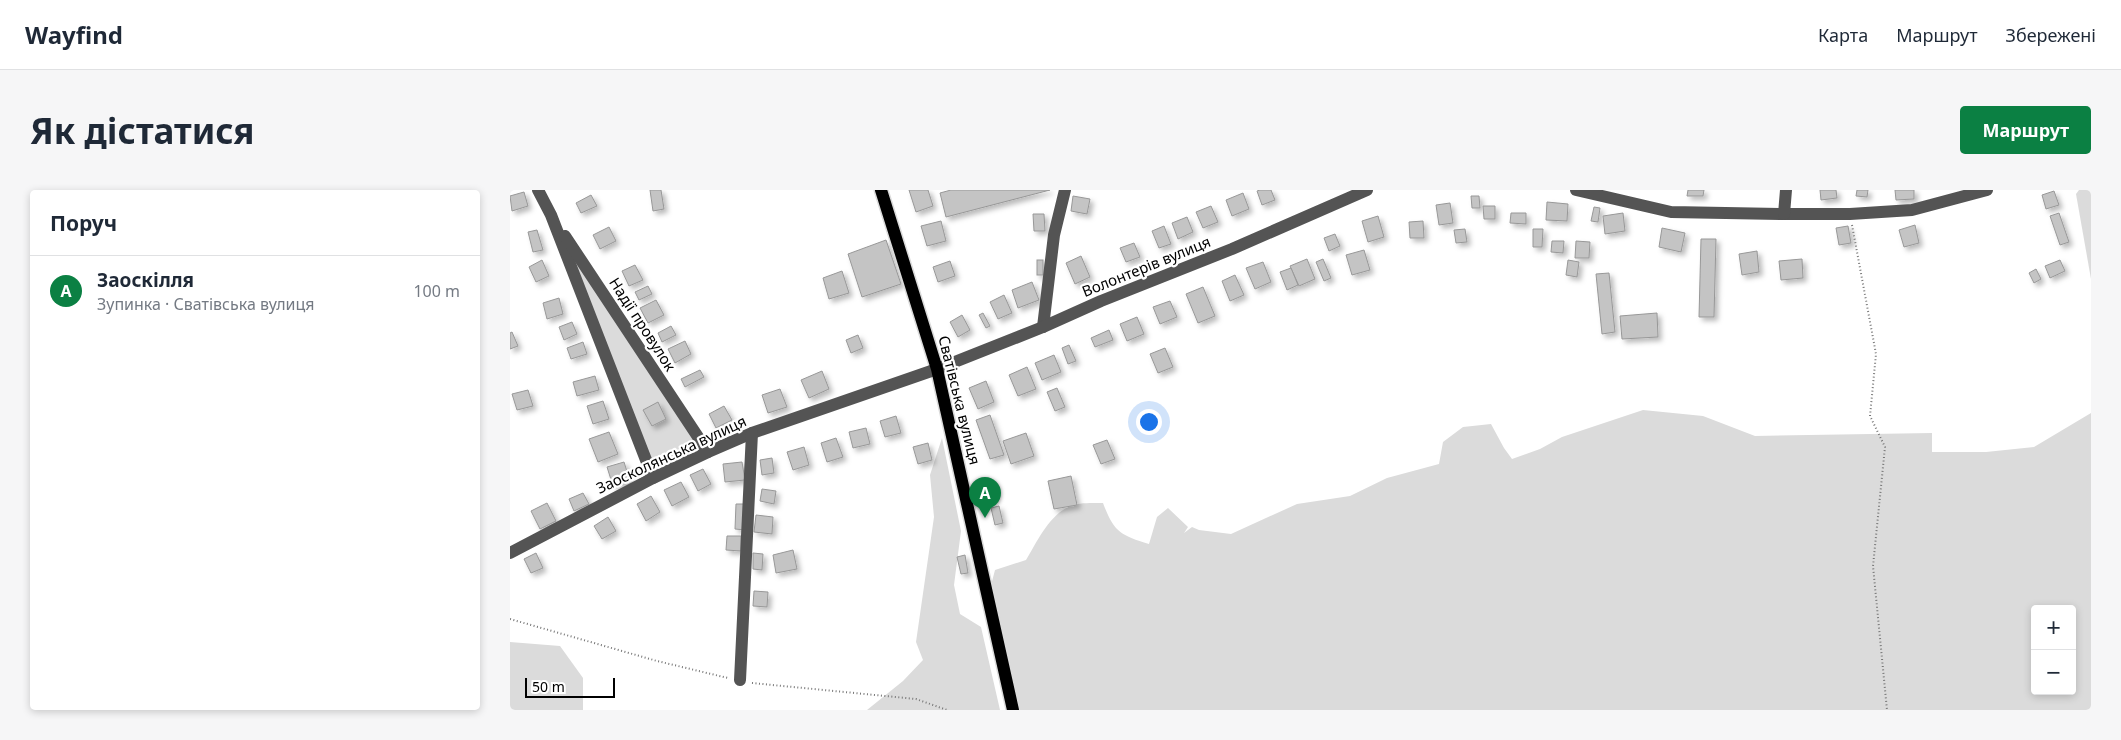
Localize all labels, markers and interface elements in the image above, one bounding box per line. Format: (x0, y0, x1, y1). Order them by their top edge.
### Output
text: Wayfind (25, 18, 123, 51)
text: Карта (1818, 23, 1868, 47)
text: Маршрут (1896, 23, 1978, 47)
text: Збережені (2006, 23, 2096, 47)
button: Маршрут (1960, 106, 2091, 154)
text: Як дістатися (30, 107, 255, 154)
text: Поруч (50, 209, 117, 237)
street label: Волонтерів вулиця (1079, 231, 1213, 301)
text: Заоскілля (97, 267, 194, 293)
street label: Надії провулок (605, 273, 681, 375)
text: A (60, 280, 72, 302)
text: 100 m (413, 280, 460, 302)
text: Зупинка · Сватівська вулиця (97, 293, 315, 315)
street label: Сватівська вулиця (934, 333, 986, 467)
your location (1136, 409, 1162, 435)
street label: Заосколянська вулиця (593, 410, 749, 498)
pin: A (969, 477, 1001, 518)
map controls (2031, 605, 2076, 695)
button: + (2031, 605, 2076, 650)
button: − (2031, 650, 2076, 695)
scale bar (525, 675, 615, 698)
text: 50 m (532, 677, 565, 696)

